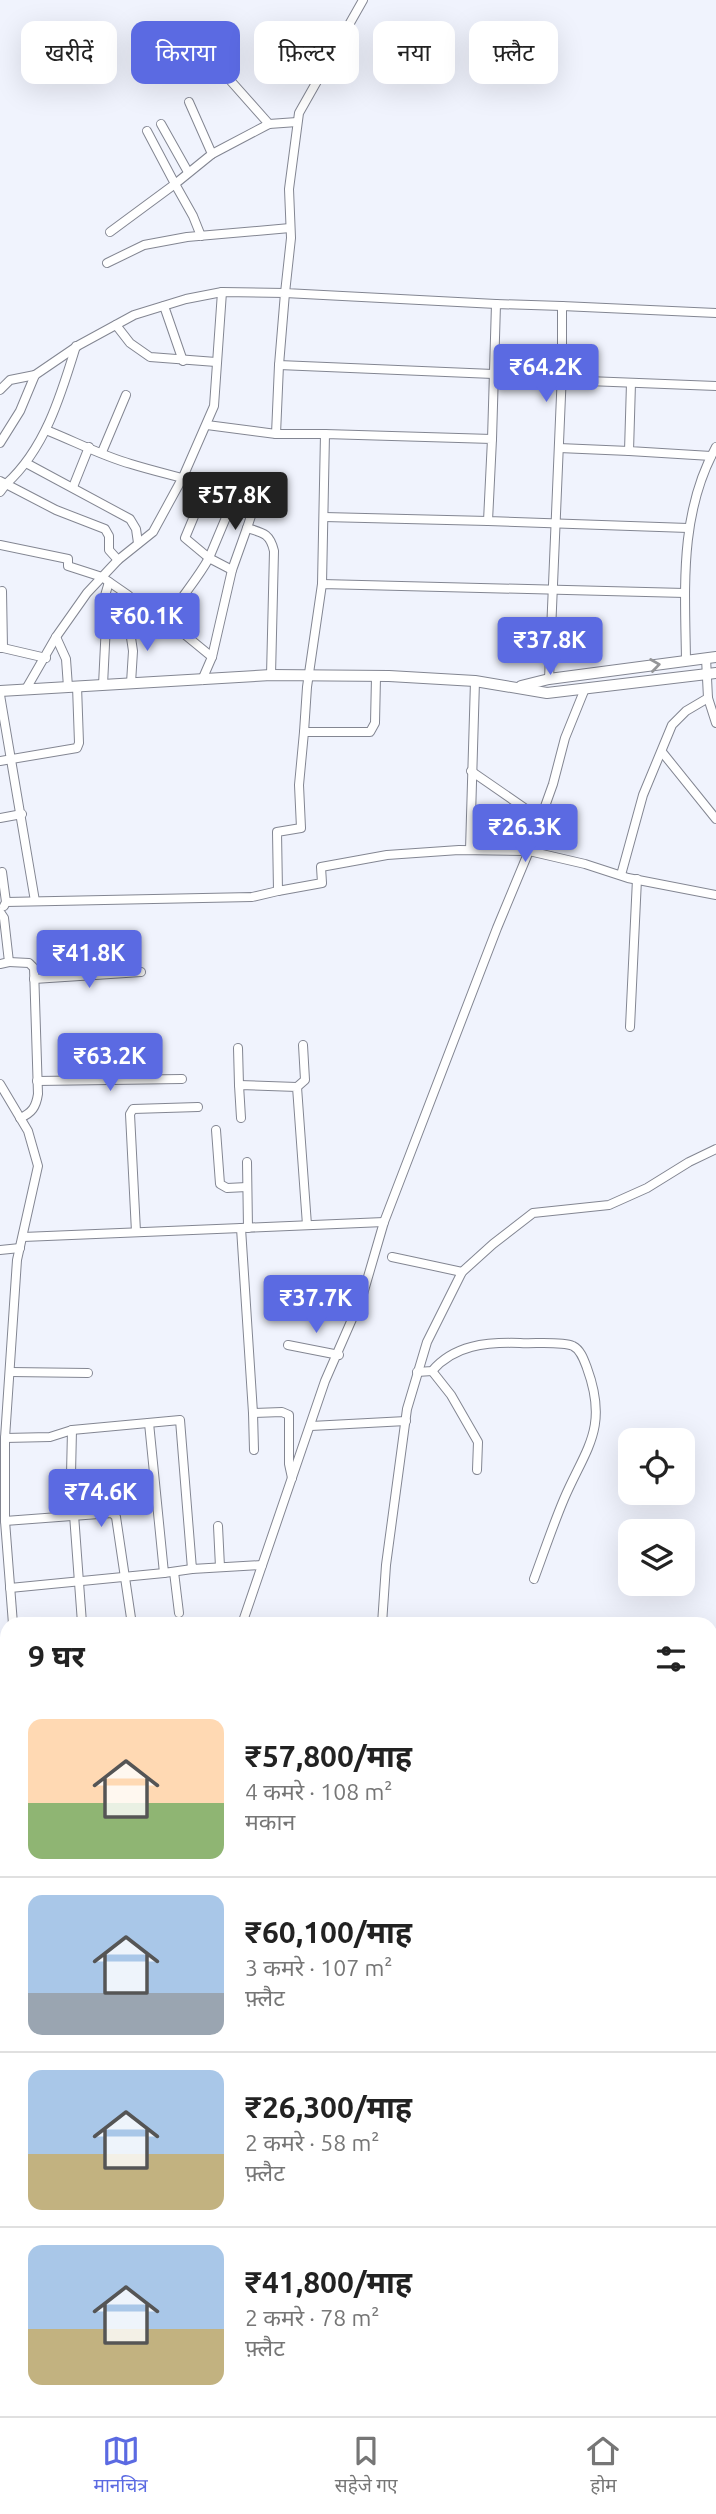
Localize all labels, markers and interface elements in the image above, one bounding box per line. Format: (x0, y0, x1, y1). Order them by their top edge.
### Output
chip: खरीदें (21, 21, 117, 84)
chip: किराया (131, 21, 240, 84)
chip: फ़िल्टर (254, 21, 359, 84)
chip: नया (373, 21, 455, 84)
chip: फ़्लैट (469, 21, 558, 84)
pin: ₹64.2K (489, 344, 603, 404)
text: ₹64.2K (510, 354, 582, 379)
pin: ₹57.8K (178, 472, 292, 532)
text: ₹57.8K (199, 482, 271, 507)
pin: ₹60.1K (90, 594, 204, 653)
text: ₹60.1K (111, 603, 183, 628)
pin: ₹37.8K (493, 618, 607, 677)
text: ₹37.8K (514, 627, 586, 652)
one-way arrow (649, 658, 661, 673)
pin: ₹26.3K (468, 804, 582, 864)
text: ₹26.3K (489, 814, 561, 839)
pin: ₹41.8K (32, 930, 146, 990)
text: ₹41.8K (53, 940, 125, 965)
pin: ₹63.2K (53, 1034, 167, 1093)
text: ₹63.2K (74, 1043, 146, 1068)
pin: ₹37.7K (259, 1276, 373, 1335)
text: ₹37.7K (280, 1285, 352, 1310)
map controls (618, 1428, 695, 1596)
button: locate (618, 1428, 695, 1505)
pin: ₹74.6K (44, 1470, 158, 1529)
text: ₹74.6K (65, 1479, 137, 1504)
button: layers (618, 1519, 695, 1596)
text: 9 घर (28, 1639, 85, 1673)
icon: filters (652, 1640, 690, 1678)
text: ₹57,800/माह (245, 1739, 412, 1773)
icon: home (84, 1747, 168, 1831)
text: 4 कमरे · 108 m² (245, 1779, 393, 1804)
text: मकान (245, 1809, 295, 1834)
text: ₹60,100/माह (245, 1915, 412, 1949)
icon: home (84, 1923, 168, 2007)
text: 3 कमरे · 107 m² (245, 1955, 393, 1980)
text: फ़्लैट (245, 1985, 285, 2010)
text: ₹26,300/माह (245, 2090, 412, 2124)
icon: home (84, 2098, 168, 2182)
text: 2 कमरे · 58 m² (245, 2130, 380, 2155)
text: फ़्लैट (245, 2160, 285, 2185)
text: ₹41,800/माह (245, 2265, 412, 2299)
icon: home (84, 2273, 168, 2357)
text: 2 कमरे · 78 m² (245, 2305, 380, 2330)
text: फ़्लैट (245, 2335, 285, 2360)
tab: मानचित्र (94, 2432, 148, 2500)
tab: सहेजे गए (335, 2432, 397, 2500)
tab: होम (584, 2432, 622, 2500)

